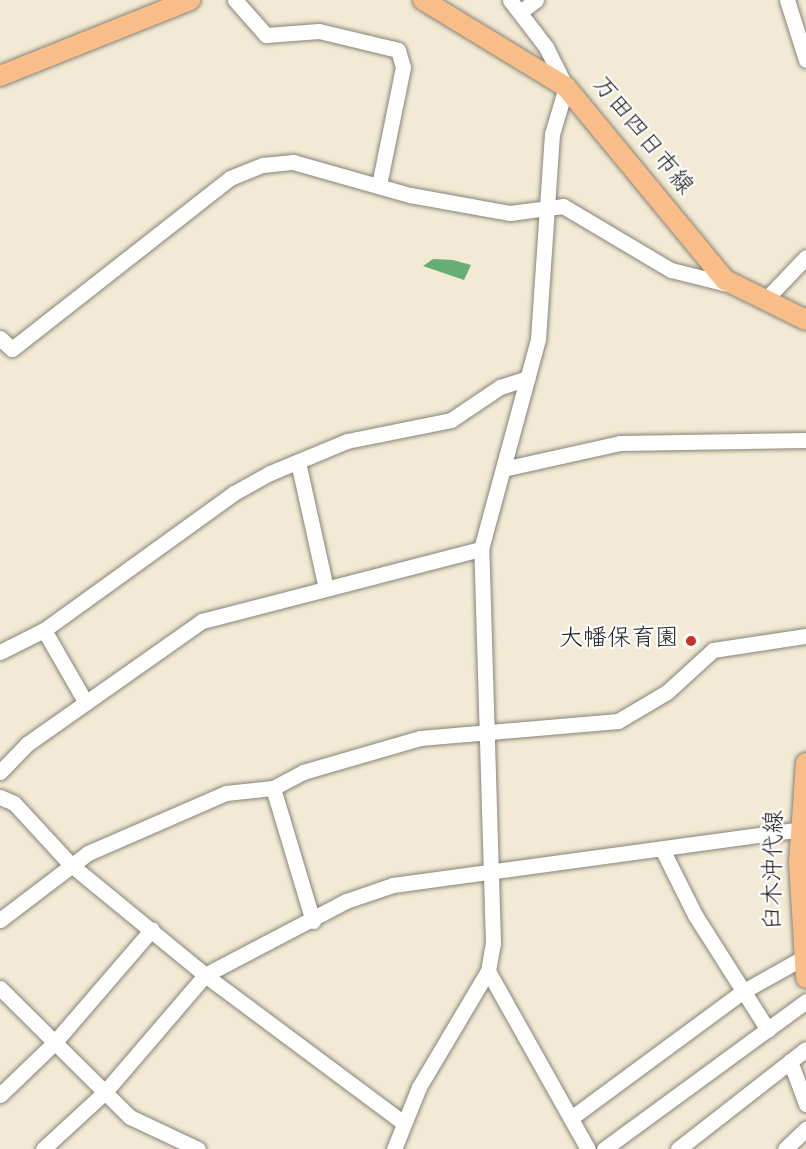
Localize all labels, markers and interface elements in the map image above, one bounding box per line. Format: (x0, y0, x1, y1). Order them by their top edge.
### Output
street label: 万田四日市線 (584, 72, 698, 202)
place label: 大幡保育園 (559, 627, 679, 655)
marker: 大幡保育園 (684, 634, 698, 648)
street label: 臼木沖代線 (761, 810, 791, 930)

